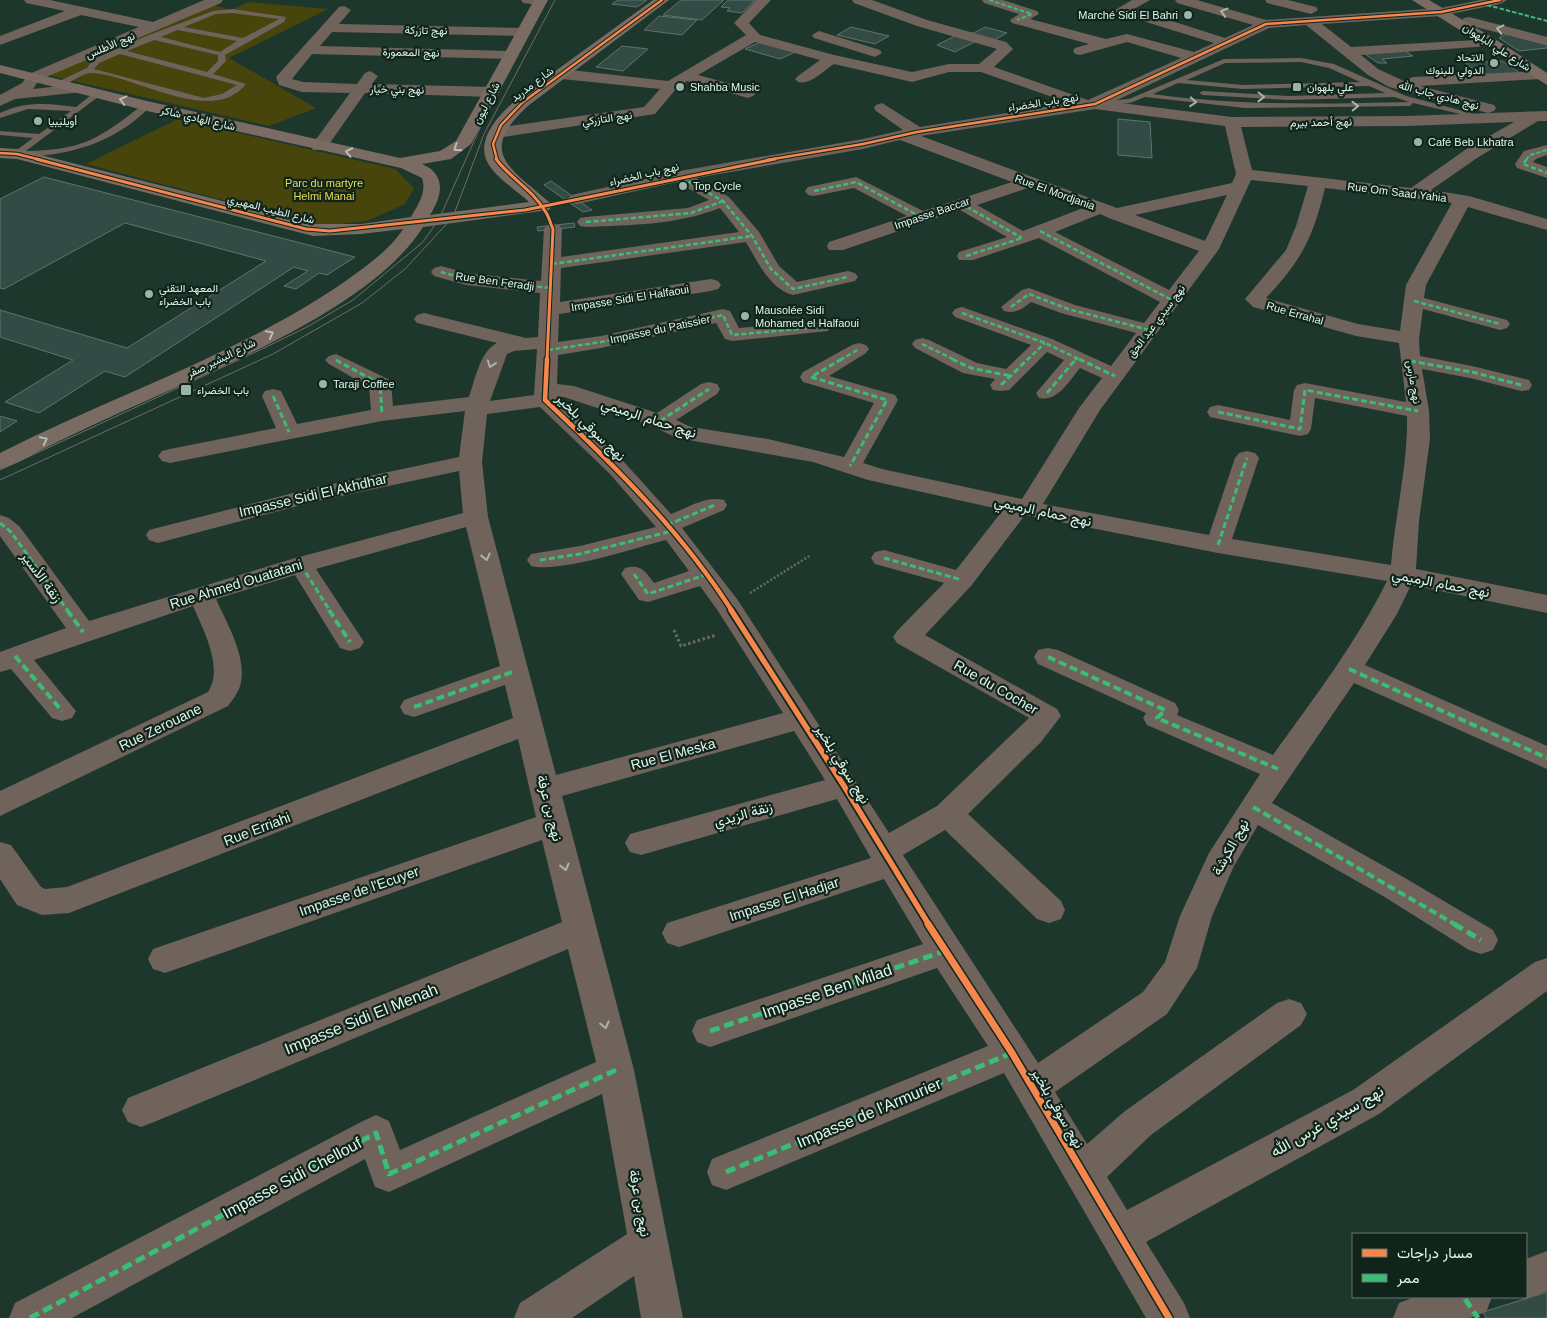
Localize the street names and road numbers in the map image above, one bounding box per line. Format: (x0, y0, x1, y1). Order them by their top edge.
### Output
street label: شارع علي البلهوان (1459, 21, 1533, 77)
street label: نهج تازركة (405, 24, 447, 38)
street label: نهج الأطلس (84, 29, 137, 63)
street label: نهج المعمورة (382, 46, 439, 60)
street label: شارع مدريد (508, 64, 557, 105)
street label: نهج هادي جاب الله (1397, 79, 1480, 115)
street label: شارع ليون (470, 80, 504, 127)
street label: نهج بني خيار (369, 83, 424, 99)
street label: نهج باب الخضراء (1007, 91, 1079, 115)
street label: شارع الهادي شاكر (158, 103, 237, 136)
street label: نهج التازركي (581, 109, 633, 131)
street label: نهج أحمد بيرم (1290, 115, 1352, 131)
street label: نهج باب الخضراء (608, 160, 680, 190)
street label: Rue El Mordjania (1013, 172, 1098, 212)
street label: Rue Om Saad Yahia (1347, 180, 1448, 204)
street label: شارع الطيب المهيري (225, 192, 316, 230)
street label: Impasse Baccar (893, 194, 972, 232)
street label: Rue Ben Feradji (455, 270, 535, 292)
street label: نهج سيدي عبد الحق (1125, 282, 1190, 362)
street label: Impasse Sidi El Halfaoui (570, 283, 690, 313)
street label: Rue Errahal (1265, 299, 1325, 327)
street label: Impasse du Patissier (609, 312, 712, 345)
street label: شارع البشير صفر (184, 336, 258, 382)
street label: نهج مارس (1403, 359, 1423, 405)
street label: نهج سوقي بلخير (549, 389, 629, 467)
street label: نهج حمام الرميمي (598, 395, 699, 445)
street label: Impasse Sidi El Akhdhar (237, 470, 389, 520)
street label: نهج حمام الرميمي (992, 493, 1093, 533)
street label: زنقة الأسير (17, 548, 66, 606)
street label: Rue Ahmed Ouatatani (168, 556, 304, 612)
street label: نهج حمام الرميمي (1390, 566, 1491, 604)
street label: Rue du Cocher (951, 657, 1041, 718)
street label: Rue Zerouane (116, 700, 204, 754)
street label: نهج سوقي بلخير (808, 721, 874, 809)
street label: Rue El Meska (629, 735, 717, 773)
street label: نهج بن عرفة (531, 773, 566, 844)
street label: زنقة الزيدي (712, 798, 775, 834)
street label: Rue Erriahi (221, 809, 293, 849)
street label: نهج الكرشة (1208, 816, 1255, 879)
street label: Impasse de l'Ecuyer (297, 863, 421, 919)
street label: Impasse El Hadjar (727, 874, 841, 924)
street label: Impasse Ben Milad (760, 961, 894, 1021)
street label: Impasse Sidi El Menah (282, 980, 440, 1058)
street label: نهج سوقي بلخير (1025, 1064, 1087, 1153)
street label: Impasse de l'Armurier (794, 1075, 944, 1151)
street label: نهج سيدي غرس الله (1267, 1081, 1389, 1165)
street label: Impasse Sidi Chellouf (220, 1134, 365, 1222)
street label: نهج بن عرفة (623, 1168, 654, 1238)

